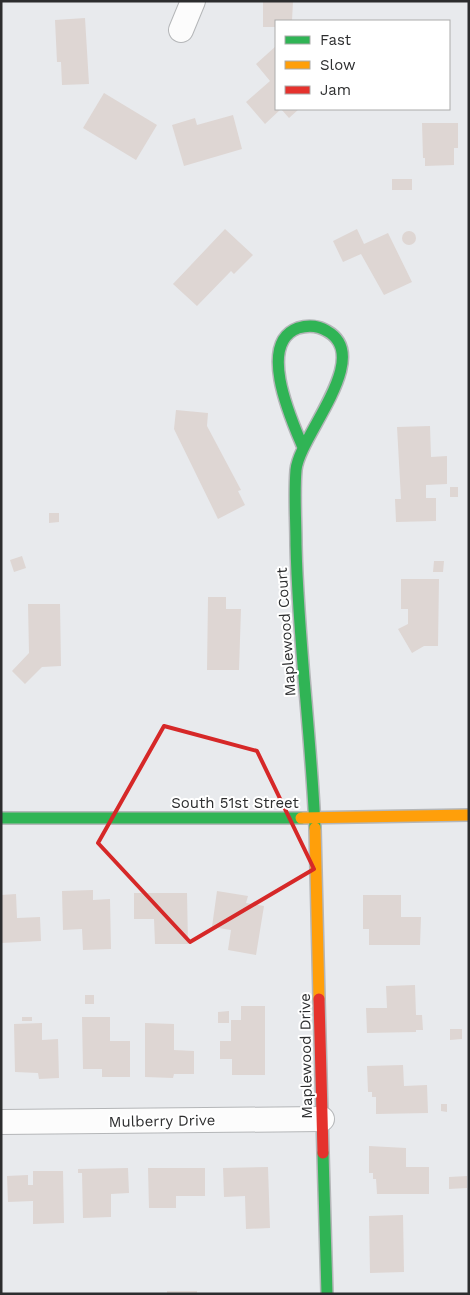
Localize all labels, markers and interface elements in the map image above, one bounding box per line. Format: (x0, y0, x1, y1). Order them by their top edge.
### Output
legend (275, 20, 450, 110)
text: Fast (320, 31, 352, 49)
text: Slow (320, 56, 356, 74)
text: Jam (320, 81, 351, 99)
street label: Maplewood Court (272, 566, 299, 697)
street label: South 51st Street (171, 794, 300, 812)
street label: Maplewood Drive (296, 993, 316, 1119)
street label: Mulberry Drive (109, 1111, 215, 1131)

